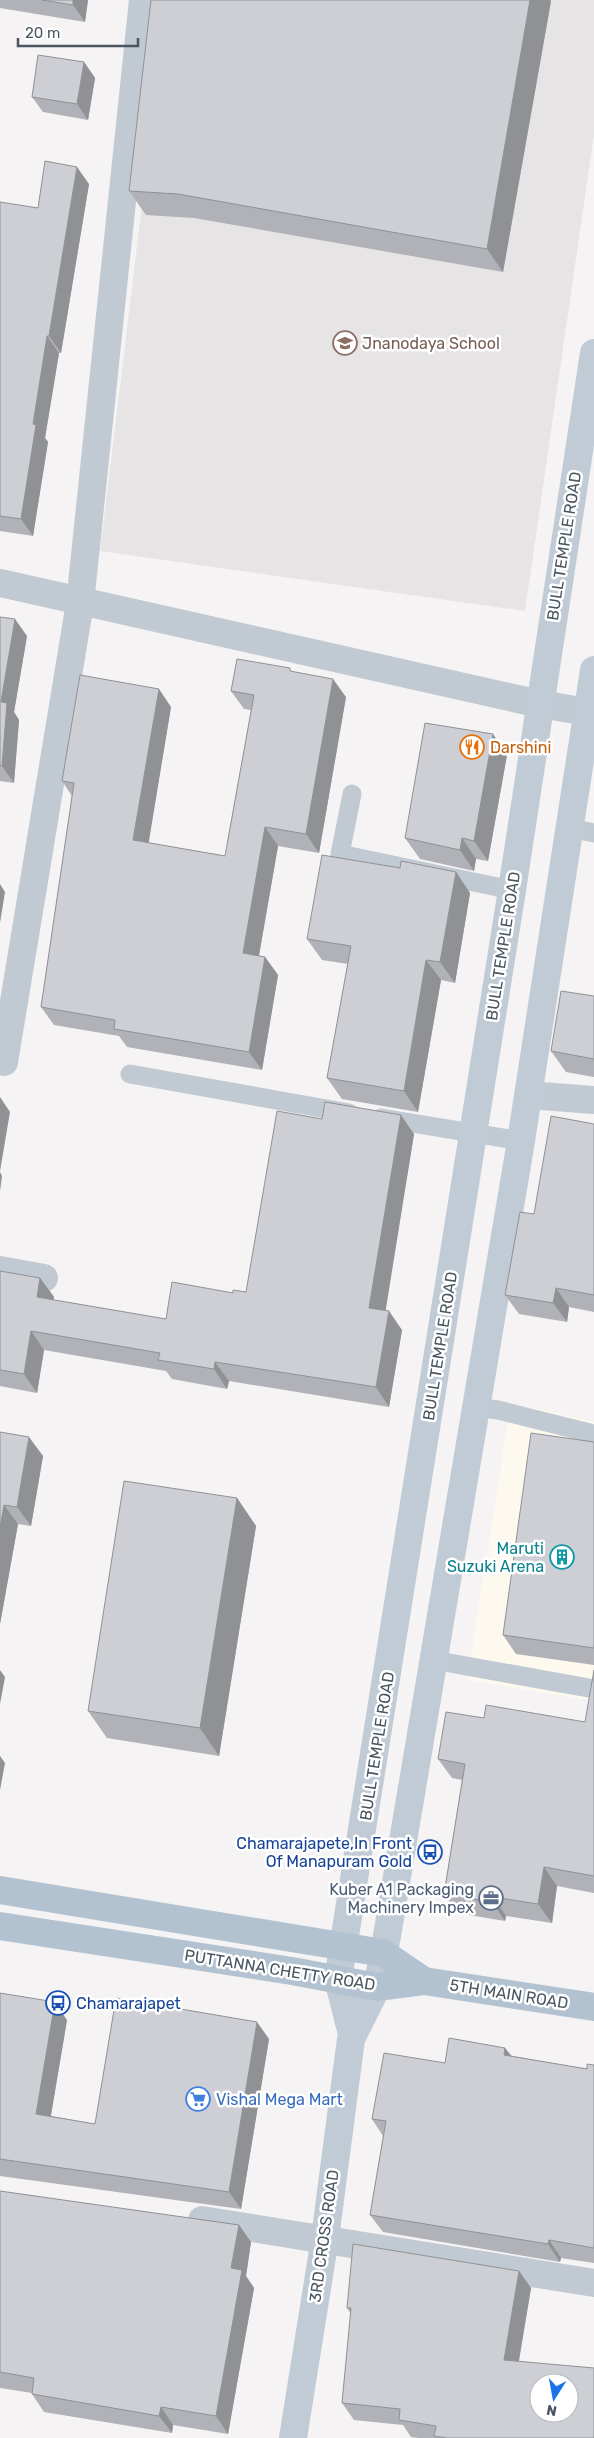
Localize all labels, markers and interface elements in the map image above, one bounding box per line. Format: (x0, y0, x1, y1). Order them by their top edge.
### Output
scale bar (18, 15, 138, 47)
text: 20 m (25, 24, 60, 42)
school or university icon: Jnanodaya School (332, 330, 358, 356)
place label: Jnanodaya School (362, 334, 500, 353)
street label: BULL TEMPLE ROAD (543, 470, 585, 622)
restaurant icon: Darshini (459, 734, 485, 760)
place label: Darshini (490, 738, 551, 757)
street label: BULL TEMPLE ROAD (482, 870, 524, 1022)
street label: BULL TEMPLE ROAD (419, 1270, 461, 1422)
place label: Maruti Suzuki Arena (447, 1539, 544, 1576)
building icon: Maruti Suzuki Arena (549, 1544, 575, 1570)
street label: BULL TEMPLE ROAD (356, 1670, 398, 1822)
place label: Chamarajapete,In Front Of Manapuram Gold (236, 1834, 412, 1871)
bus stop icon: Chamarajapete,In Front Of Manapuram Gold (417, 1839, 443, 1865)
place label: Kuber A1 Packaging Machinery Impex (329, 1880, 474, 1917)
office icon: Kuber A1 Packaging Machinery Impex (478, 1885, 504, 1911)
street label: PUTTANNA CHETTY ROAD (183, 1946, 377, 1994)
street label: 5TH MAIN ROAD (448, 1975, 570, 2013)
bus stop icon: Chamarajapet (45, 1990, 71, 2016)
place label: Chamarajapet (76, 1994, 181, 2013)
supermarket icon: Vishal Mega Mart (185, 2086, 211, 2112)
place label: Vishal Mega Mart (216, 2090, 343, 2109)
street label: 3RD CROSS ROAD (305, 2169, 343, 2303)
north arrow (529, 2373, 579, 2423)
text: N (545, 2401, 558, 2420)

